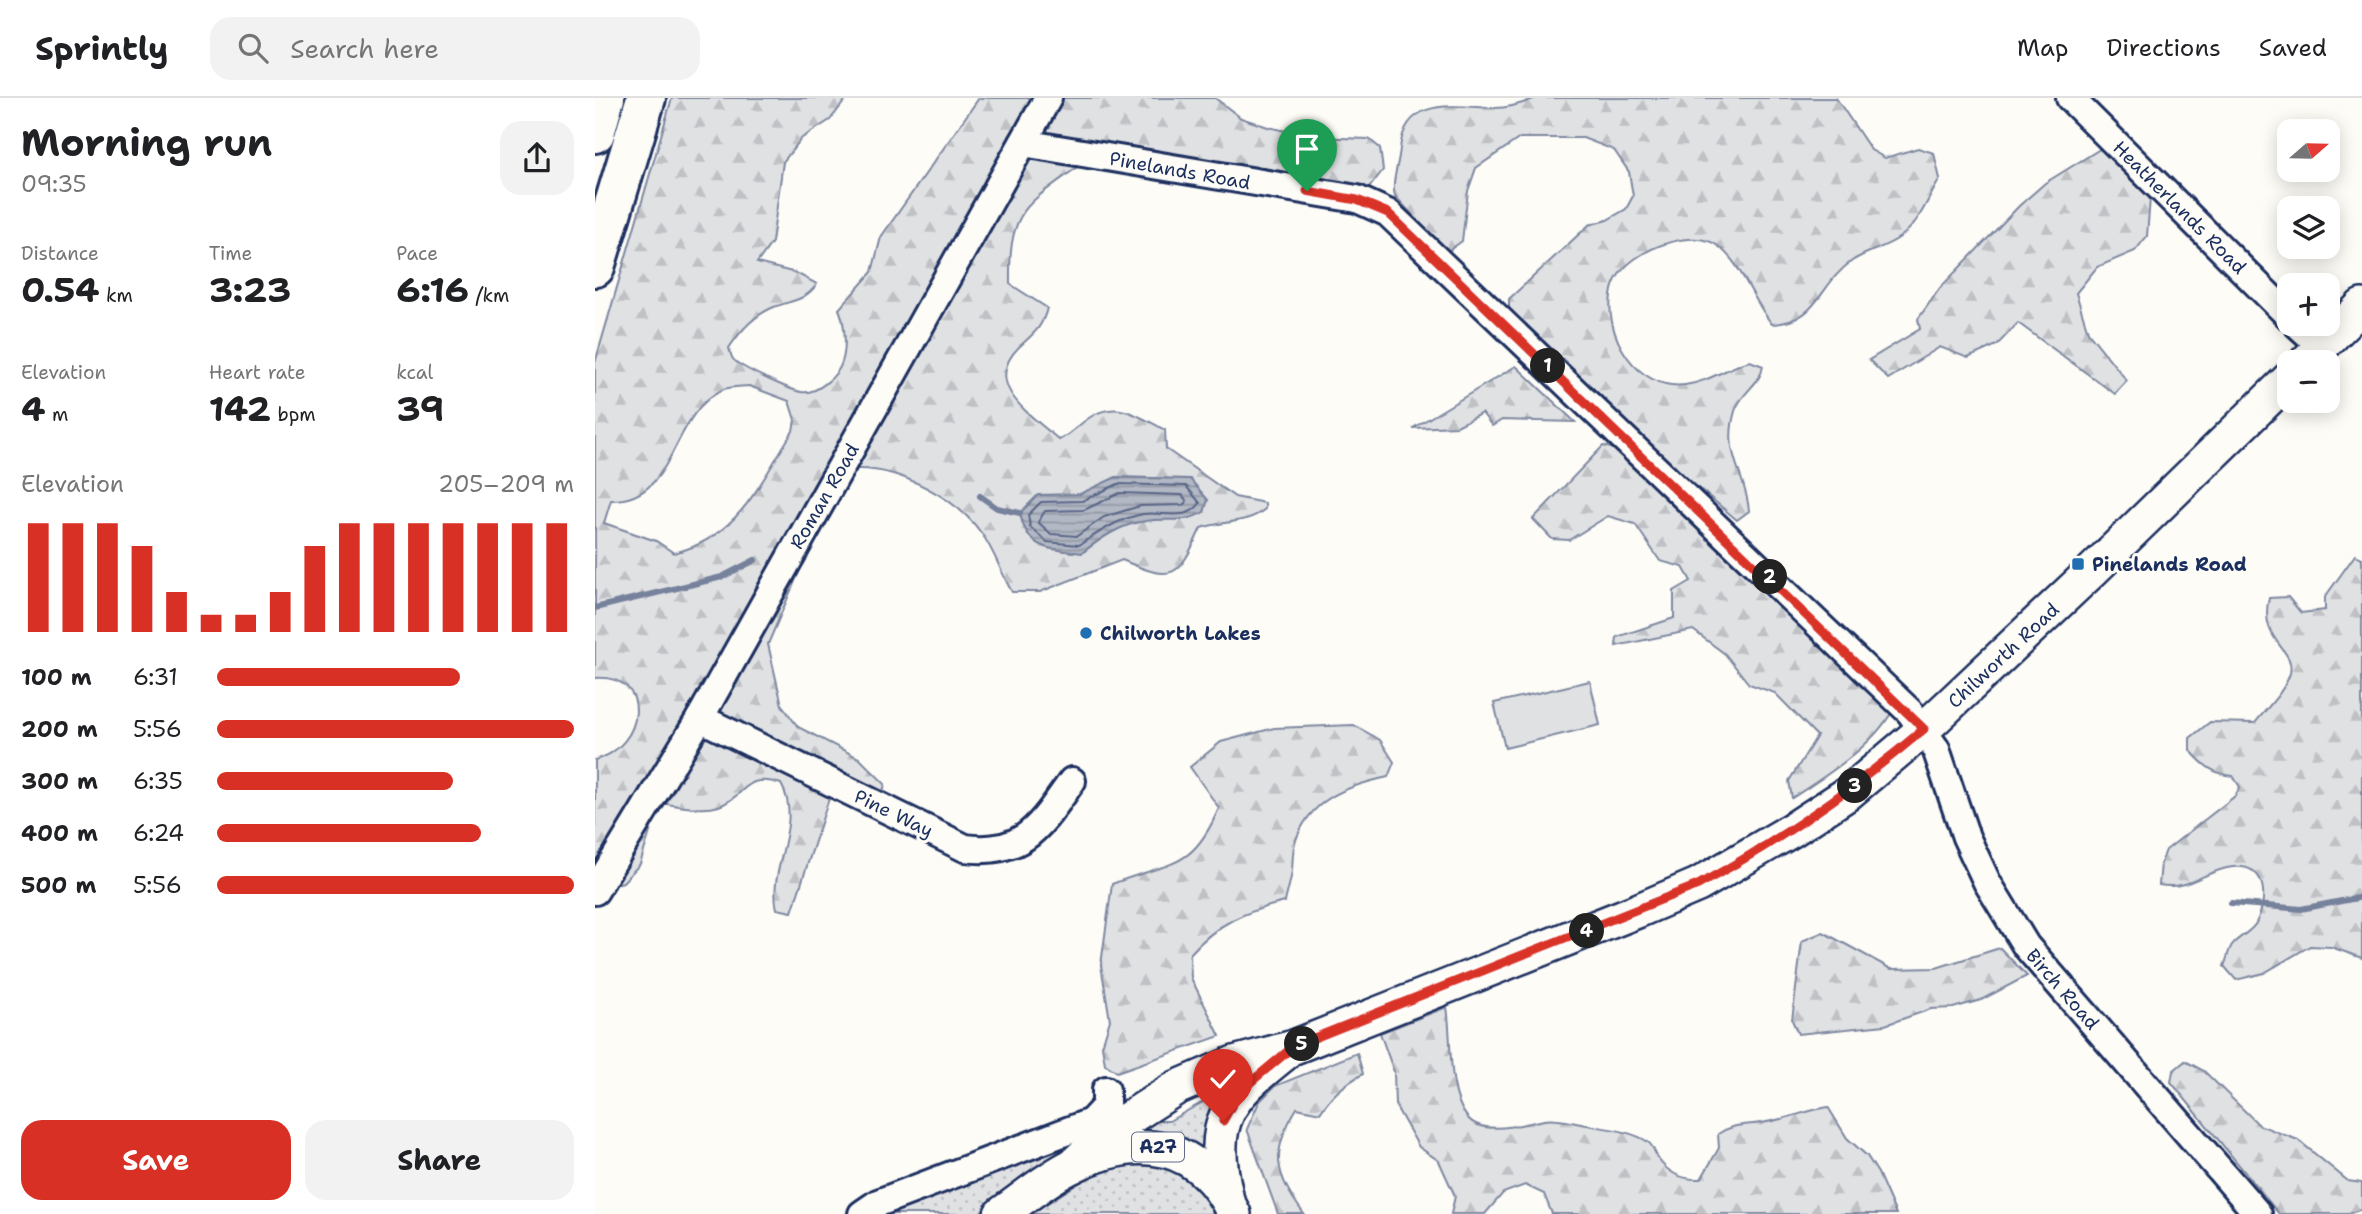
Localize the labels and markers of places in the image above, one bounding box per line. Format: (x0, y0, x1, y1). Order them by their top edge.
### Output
pin (1277, 119, 1337, 191)
pin: 1 (1531, 348, 1565, 384)
place label: Pinelands Road (2092, 552, 2247, 577)
marker: Pinelands Road (2070, 556, 2086, 572)
pin: 2 (1753, 560, 1787, 594)
place label: Chilworth Lakes (1100, 621, 1261, 646)
marker: Chilworth Lakes (1078, 625, 1094, 641)
pin: 3 (1837, 768, 1873, 804)
pin: 4 (1569, 914, 1605, 948)
pin: 5 (1285, 1026, 1319, 1062)
pin (1193, 1049, 1253, 1121)

